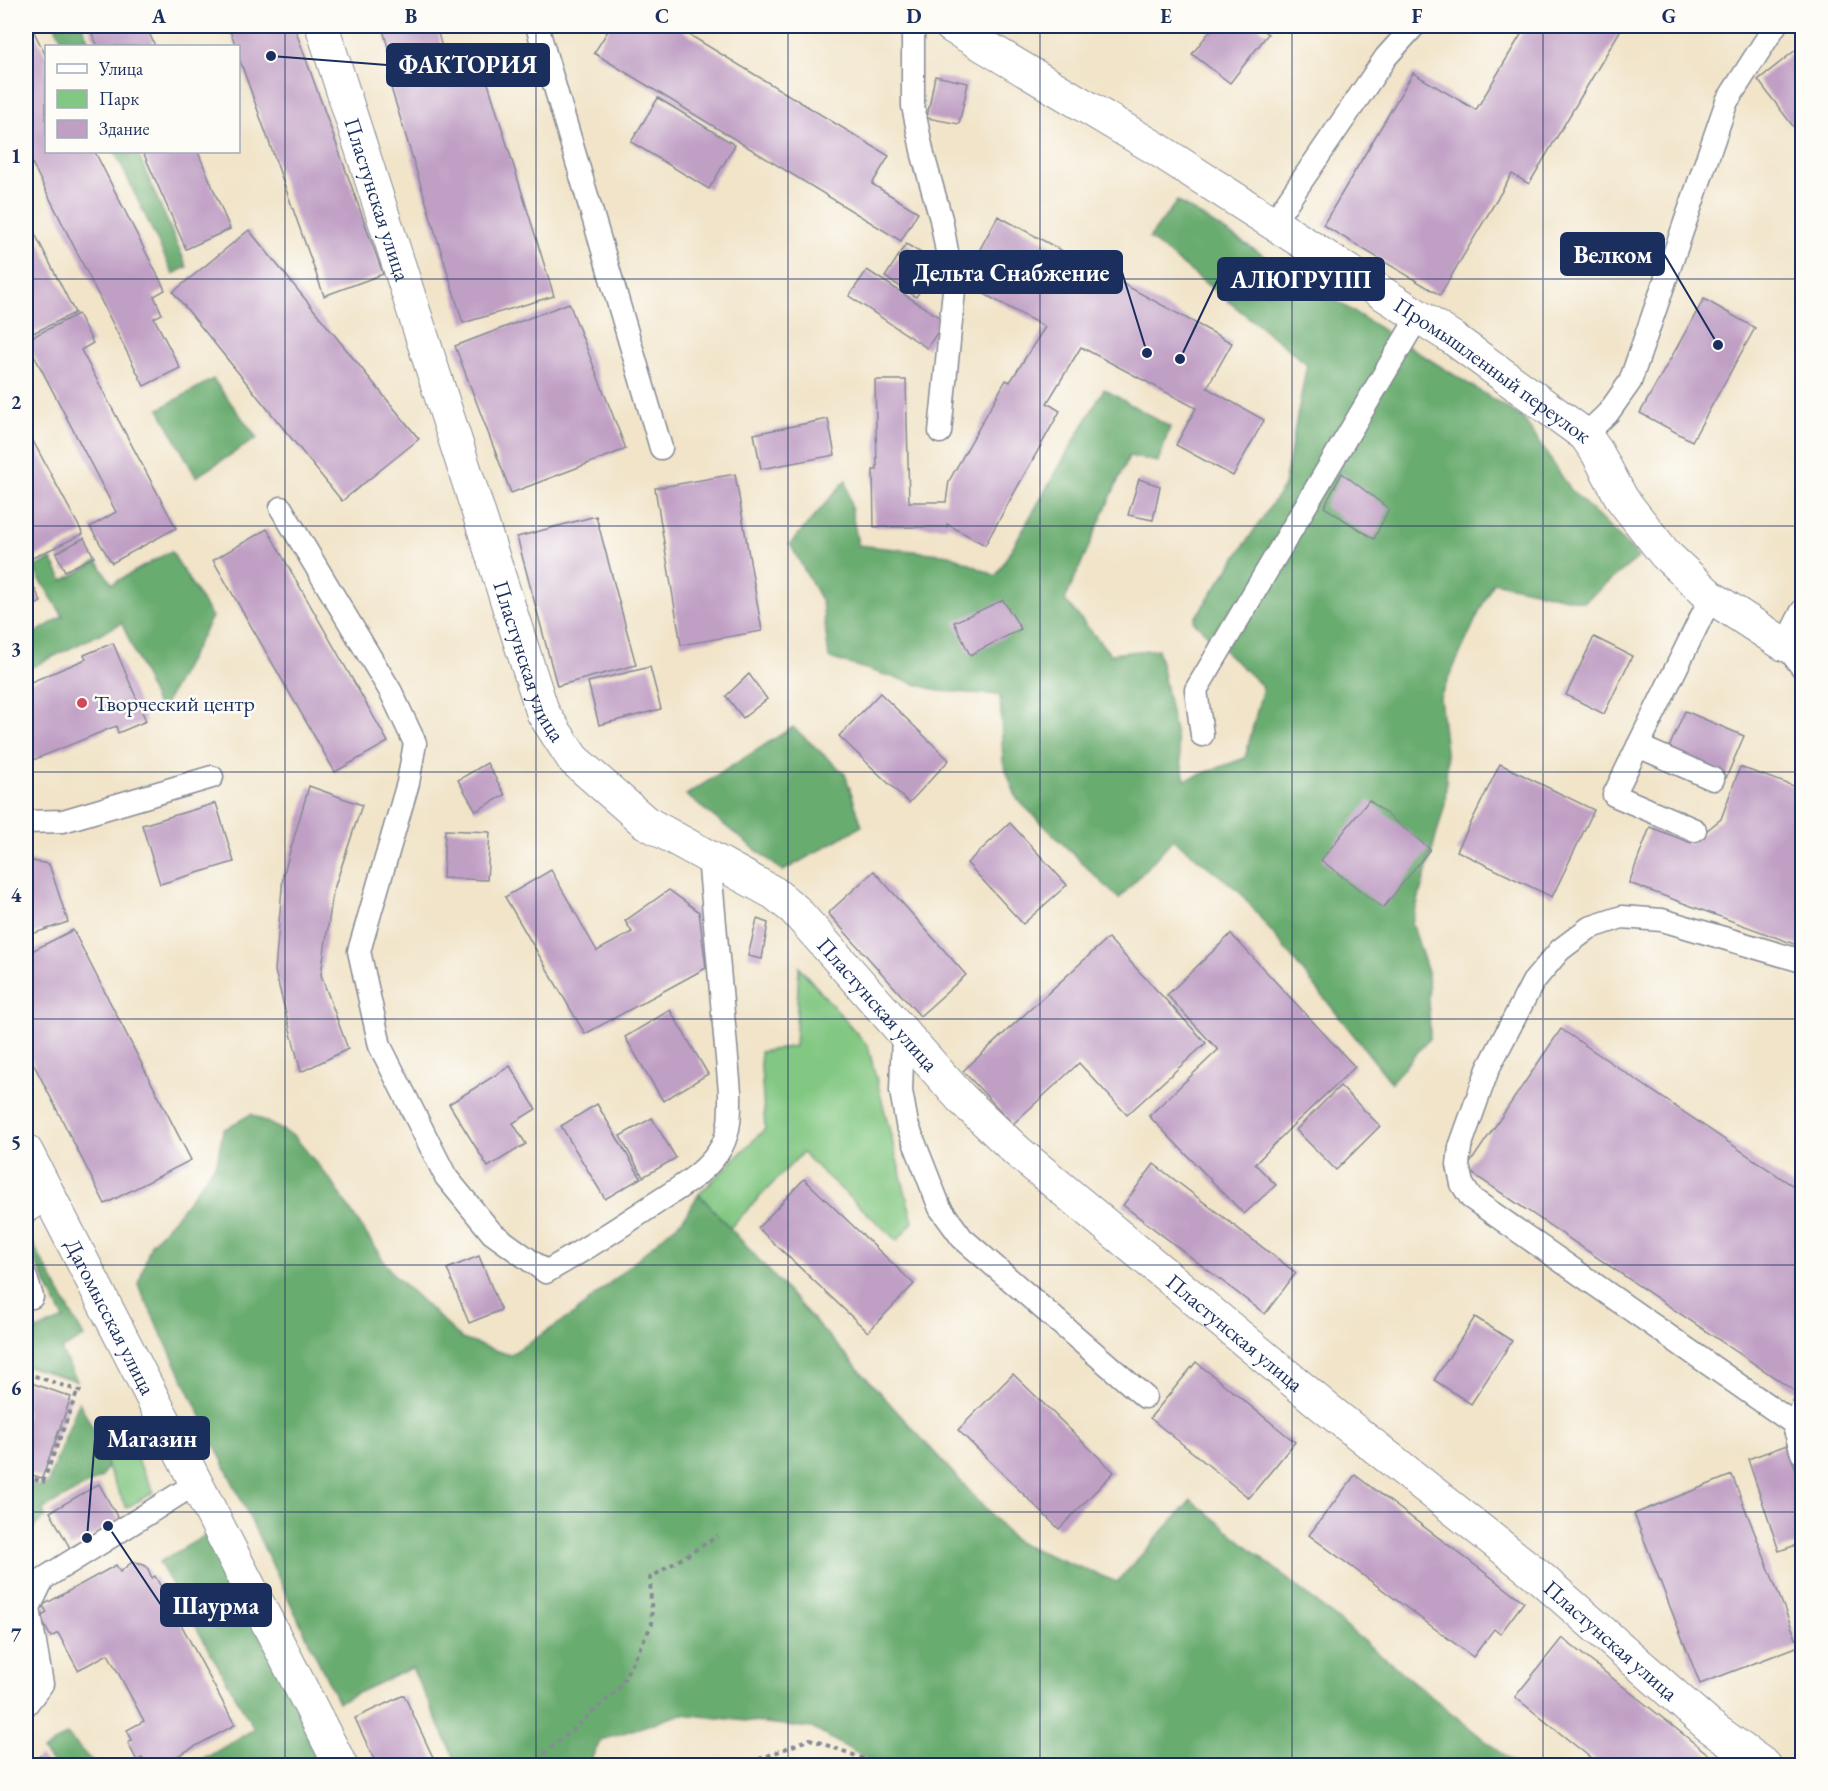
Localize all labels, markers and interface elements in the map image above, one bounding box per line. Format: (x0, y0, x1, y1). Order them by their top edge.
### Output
text: A (151, 3, 167, 29)
text: B (405, 3, 417, 29)
text: C (655, 3, 669, 29)
text: D (906, 3, 922, 29)
text: E (1160, 3, 1172, 29)
text: F (1412, 3, 1423, 29)
text: G (1662, 3, 1676, 29)
callout: ФАКТОРИЯ (387, 44, 549, 86)
legend (45, 45, 240, 153)
text: ФАКТОРИЯ (399, 49, 537, 80)
text: Улица (98, 57, 144, 80)
text: Парк (99, 87, 139, 110)
street label: Пластунская улица (337, 114, 417, 285)
text: Здание (99, 117, 149, 140)
text: 1 (11, 143, 21, 169)
callout: Велком (1561, 233, 1664, 275)
text: Велком (1574, 239, 1652, 270)
callout: Дельта Снабжение (900, 251, 1122, 293)
text: Дельта Снабжение (912, 257, 1110, 288)
callout: АЛЮГРУПП (1218, 258, 1384, 300)
text: АЛЮГРУПП (1229, 264, 1372, 295)
street label: Промышленный переулок (1389, 290, 1597, 450)
text: 2 (11, 389, 22, 415)
street label: Пластунская улица (486, 577, 572, 748)
text: 3 (11, 636, 21, 662)
place label: Творческий центр (94, 689, 255, 718)
marker: Творческий центр (75, 696, 89, 710)
text: 4 (11, 882, 22, 908)
street label: Пластунская улица (811, 931, 945, 1078)
text: 5 (11, 1129, 21, 1155)
street label: Дагомысская улица (58, 1234, 163, 1400)
street label: Пластунская улица (1160, 1267, 1309, 1398)
text: 6 (11, 1375, 22, 1401)
callout: Магазин (95, 1417, 209, 1459)
text: Магазин (107, 1423, 197, 1454)
street label: Пластунская улица (1537, 1573, 1684, 1707)
callout: Шаурма (161, 1584, 271, 1626)
text: Шаурма (173, 1590, 260, 1622)
text: 7 (11, 1622, 22, 1648)

